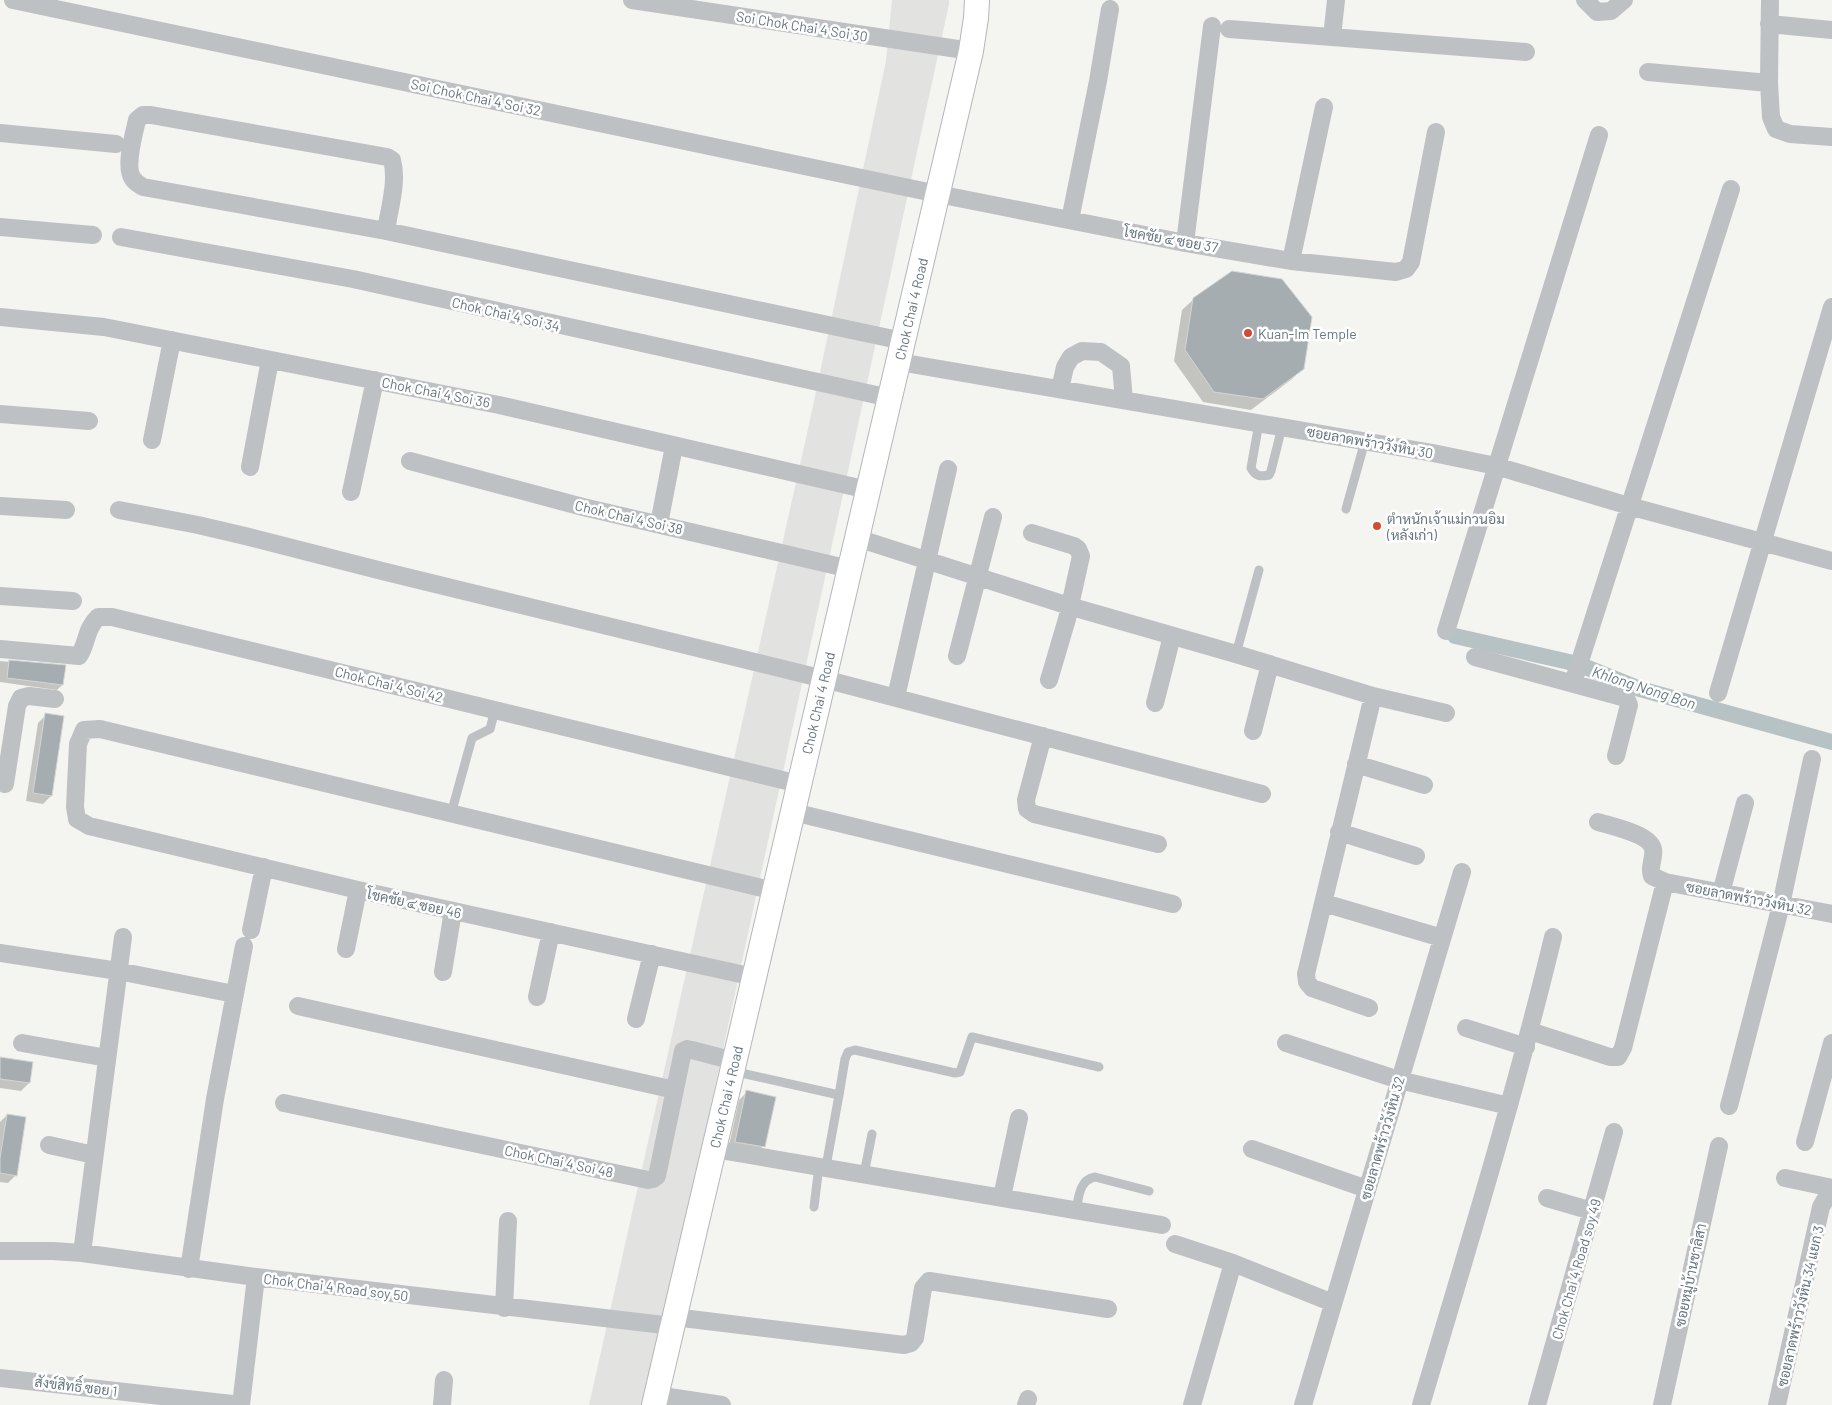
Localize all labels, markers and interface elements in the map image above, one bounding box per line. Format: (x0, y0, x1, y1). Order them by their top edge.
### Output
street label: Soi Chok Chai 4 Soi 30 (735, 7, 869, 45)
street label: Soi Chok Chai 4 Soi 32 (409, 75, 543, 119)
street label: โชคชัย ๔ ซอย 37 (1122, 222, 1220, 256)
street label: Chok Chai 4 Road (891, 256, 931, 362)
street label: Chok Chai 4 Soi 34 (450, 293, 562, 335)
place label: Kuan-Im Temple (1258, 325, 1357, 342)
marker: Kuan-Im Temple (1242, 327, 1254, 339)
street label: Chok Chai 4 Soi 36 (380, 373, 492, 411)
street label: ซอยลาดพร้าววังหิน 30 (1305, 423, 1435, 461)
street label: Chok Chai 4 Soi 38 (573, 496, 685, 538)
place label: ตำหนักเจ้าแม่กวนอิม (หลังเก่า) (1386, 510, 1505, 543)
marker: ตำหนักเจ้าแม่กวนอิม (หลังเก่า) (1371, 520, 1383, 532)
street label: Chok Chai 4 Road (798, 650, 838, 756)
street label: Chok Chai 4 Soi 42 (333, 662, 445, 706)
water label: Khlong Nong Bon (1590, 662, 1698, 712)
street label: ซอยลาดพร้าววังหิน 32 (1685, 877, 1813, 919)
street label: โชคชัย ๔ ซอย 46 (364, 884, 463, 921)
street label: Chok Chai 4 Road (706, 1044, 746, 1150)
street label: ซอยลาดพร้าววังหิน 32 (1356, 1074, 1408, 1202)
street label: Chok Chai 4 Soi 48 (503, 1141, 615, 1181)
street label: Chok Chai 4 Road soy 49 (1548, 1197, 1604, 1341)
street label: ซอยหมู่บ้านชาลิสา (1671, 1222, 1711, 1329)
street label: ซอยลาดพร้าววังหิน 34 แยก 3 (1773, 1224, 1827, 1388)
street label: Chok Chai 4 Road soy 50 (263, 1270, 409, 1304)
street label: สังข์สิทธิ์ ซอย 1 (34, 1369, 119, 1399)

